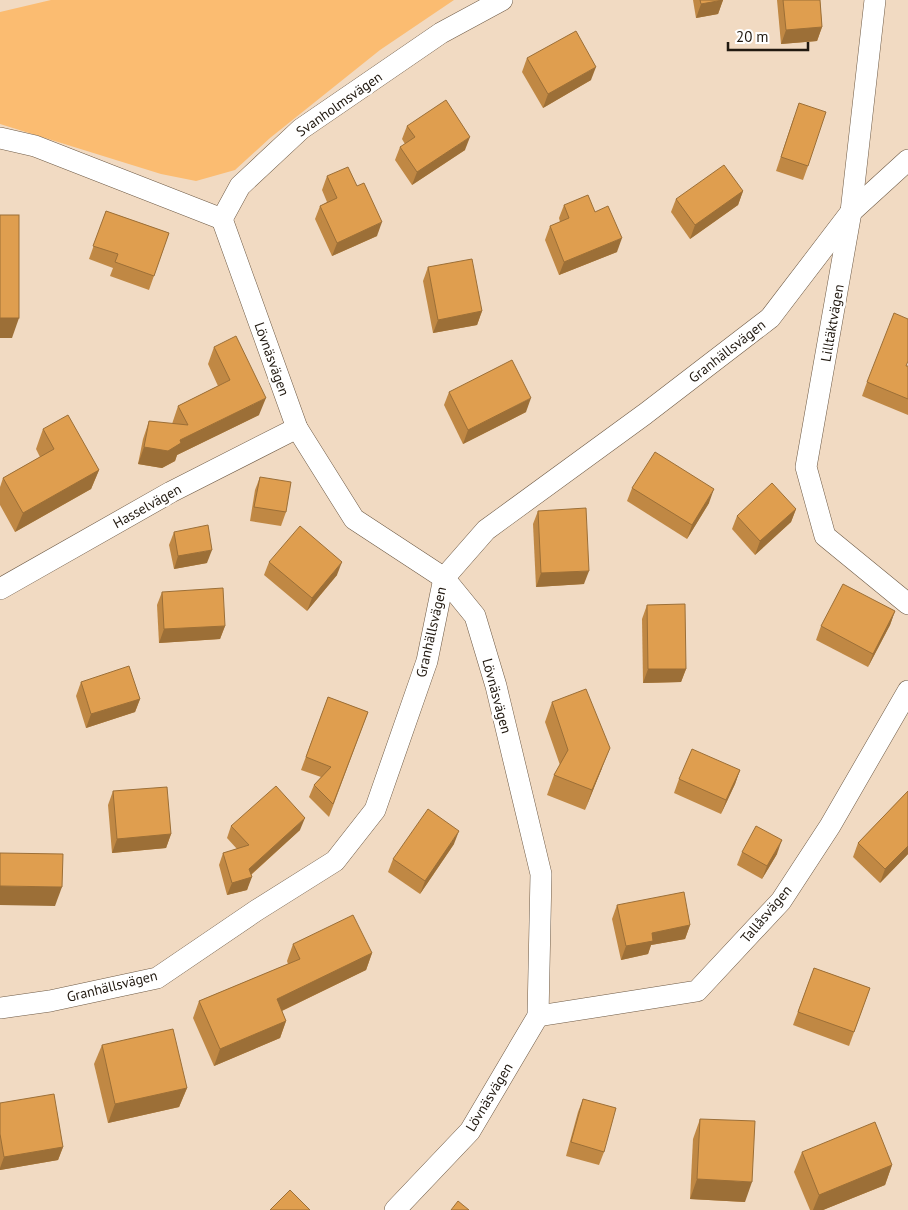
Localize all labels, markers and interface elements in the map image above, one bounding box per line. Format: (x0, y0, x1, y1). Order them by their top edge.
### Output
scale bar (728, 20, 808, 52)
text: 20 m (736, 27, 769, 46)
street label: Svanholmsvägen (292, 68, 386, 140)
street label: Lilltäktvägen (816, 283, 848, 363)
street label: Granhällsvägen (685, 315, 769, 387)
street label: Lövnäsvägen (250, 320, 294, 398)
street label: Hasselvägen (110, 480, 184, 532)
street label: Granhällsvägen (412, 585, 450, 679)
street label: Lövnäsvägen (478, 656, 516, 736)
street label: Tallåsvägen (737, 881, 795, 947)
street label: Granhällsvägen (65, 966, 159, 1006)
street label: Lövnäsvägen (461, 1059, 517, 1135)

